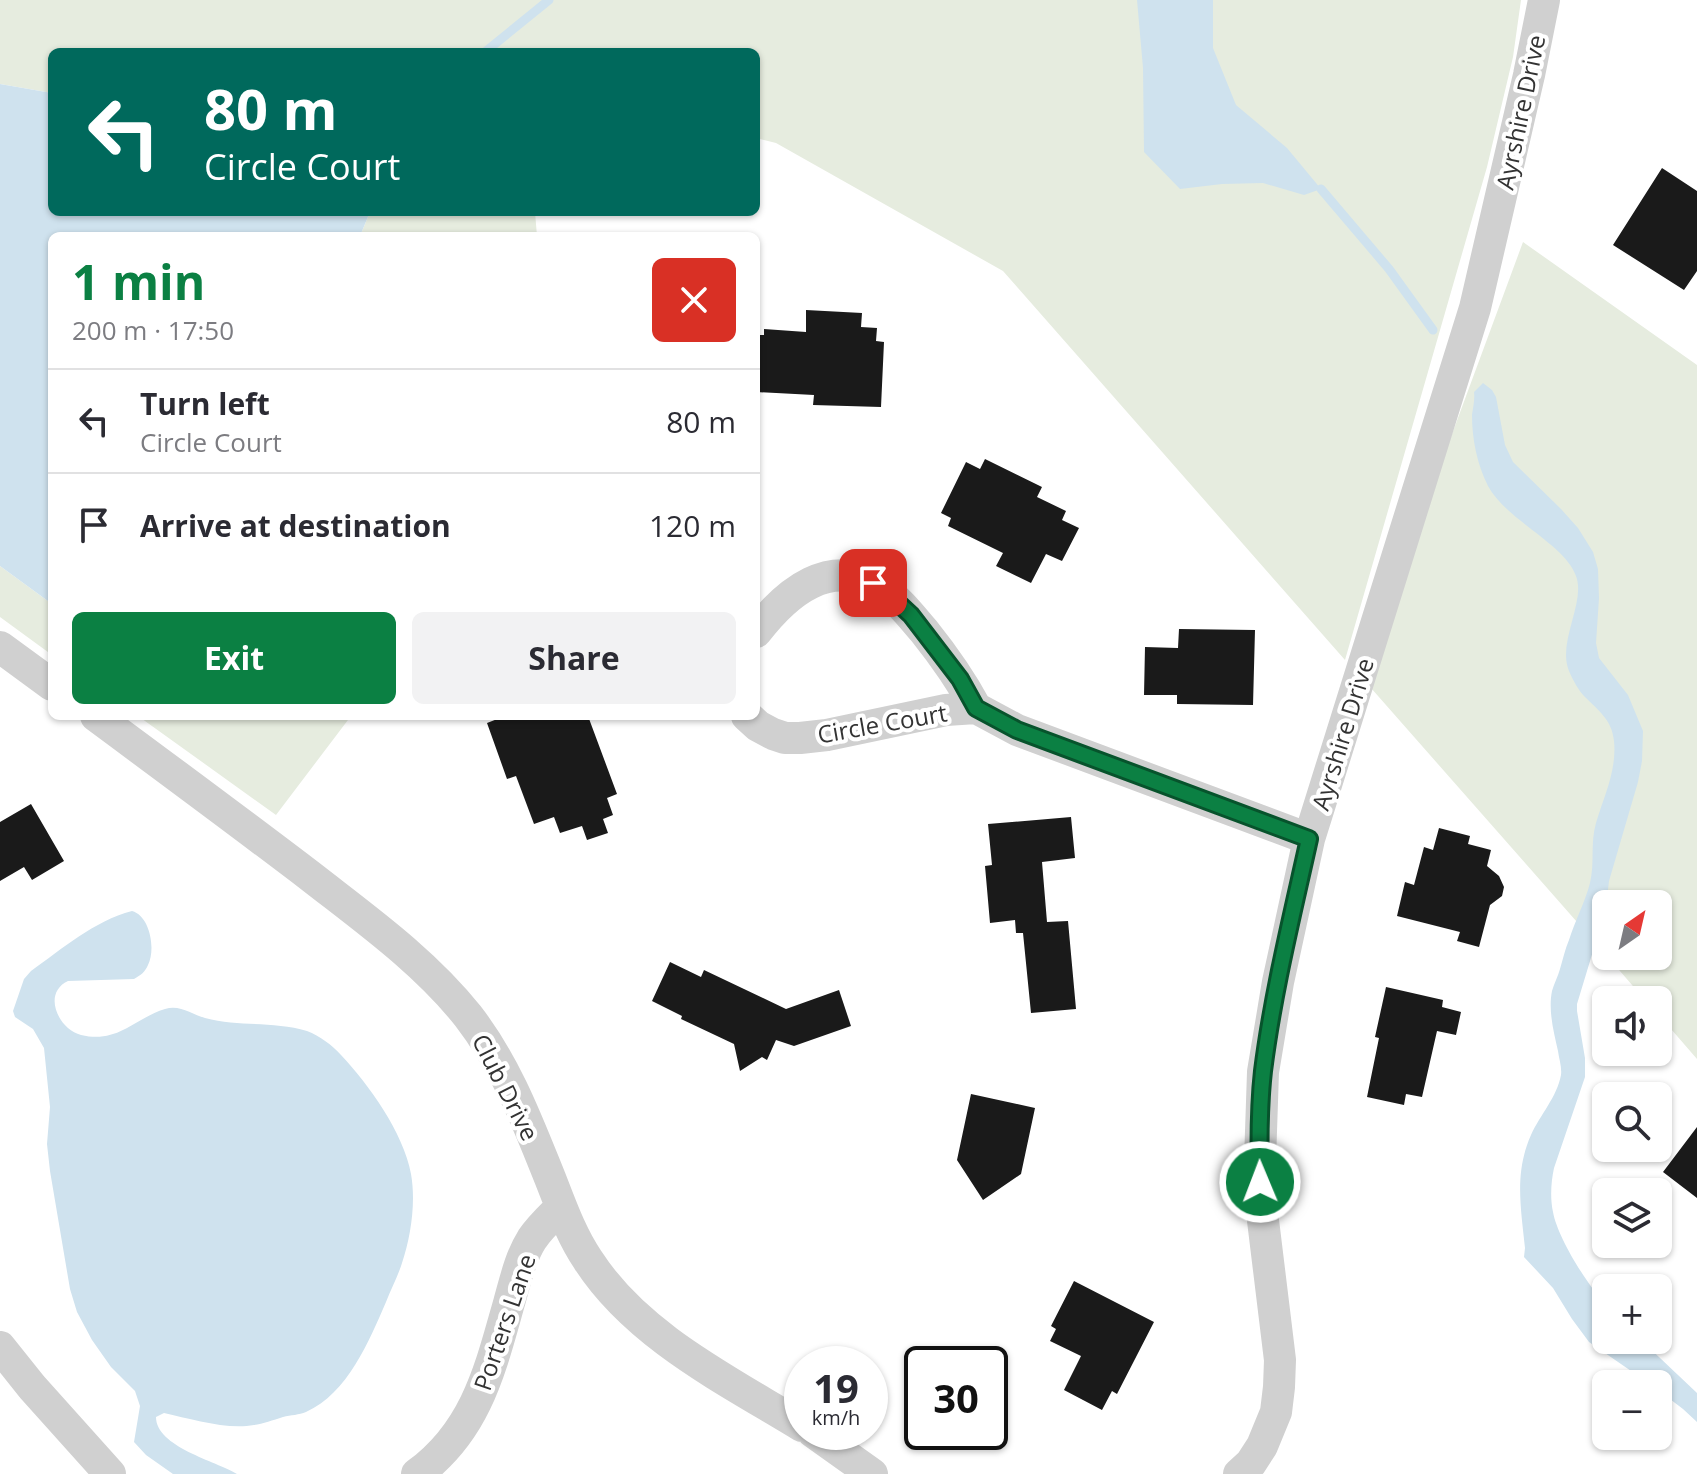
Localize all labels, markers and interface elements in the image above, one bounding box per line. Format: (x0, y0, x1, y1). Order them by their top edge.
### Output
street label: Ayrshire Drive (1487, 32, 1553, 192)
text: 80 m (204, 70, 338, 146)
icon: left (72, 80, 176, 184)
text: Circle Court (204, 142, 400, 191)
text: 1 min (72, 249, 205, 314)
button: close (652, 258, 736, 342)
text: 200 m · 17:50 (72, 312, 234, 348)
text: Turn left (140, 383, 270, 424)
icon: left (72, 399, 116, 443)
text: 80 m (666, 401, 736, 442)
text: Circle Court (140, 424, 282, 460)
icon: arrive (72, 503, 116, 547)
text: Arrive at destination (140, 505, 451, 546)
text: 120 m (649, 505, 736, 546)
pin (839, 549, 907, 617)
icon: arrive (851, 561, 895, 605)
button: Exit (72, 612, 396, 704)
button: Share (412, 612, 736, 704)
street label: Ayrshire Drive (1303, 654, 1381, 814)
street label: Circle Court (815, 695, 949, 751)
north arrow (1592, 890, 1672, 970)
map controls (1592, 890, 1672, 1450)
button: sound (1592, 986, 1672, 1066)
street label: Club Drive (465, 1028, 547, 1146)
button: search (1592, 1082, 1672, 1162)
position arrow (1218, 1140, 1302, 1224)
button: layers (1592, 1178, 1672, 1258)
street label: Porters Lane (465, 1249, 543, 1395)
button: + (1592, 1274, 1672, 1354)
speed limit sign: 30 (904, 1346, 1008, 1450)
text: 19 (813, 1360, 859, 1415)
button: − (1592, 1370, 1672, 1450)
text: km/h (812, 1404, 860, 1431)

